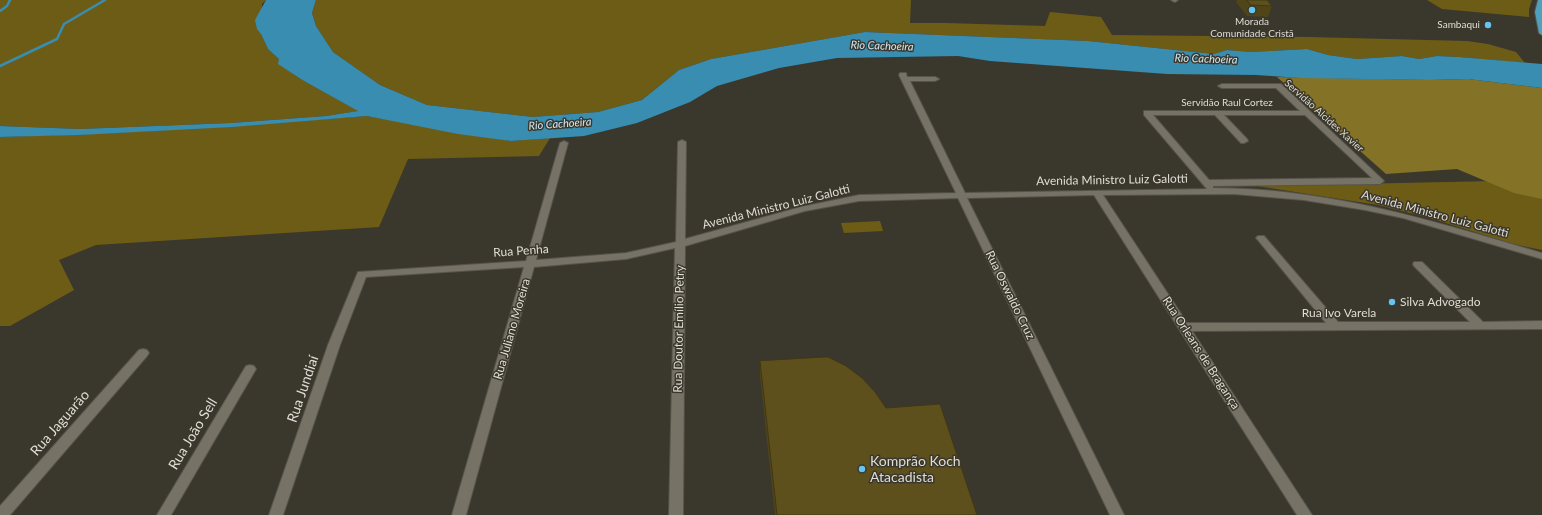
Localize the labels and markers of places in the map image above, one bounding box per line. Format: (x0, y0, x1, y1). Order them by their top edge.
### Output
marker: Morada Comunidade Cristã (1247, 5, 1257, 15)
place label: Morada Comunidade Cristã (1210, 16, 1294, 40)
place label: Sambaqui (1437, 19, 1480, 31)
marker: Sambaqui (1483, 20, 1493, 30)
place label: Silva Advogado (1400, 295, 1481, 309)
marker: Silva Advogado (1387, 297, 1397, 307)
place label: Komprão Koch Atacadista (870, 453, 961, 486)
marker: Komprão Koch Atacadista (857, 464, 867, 474)

